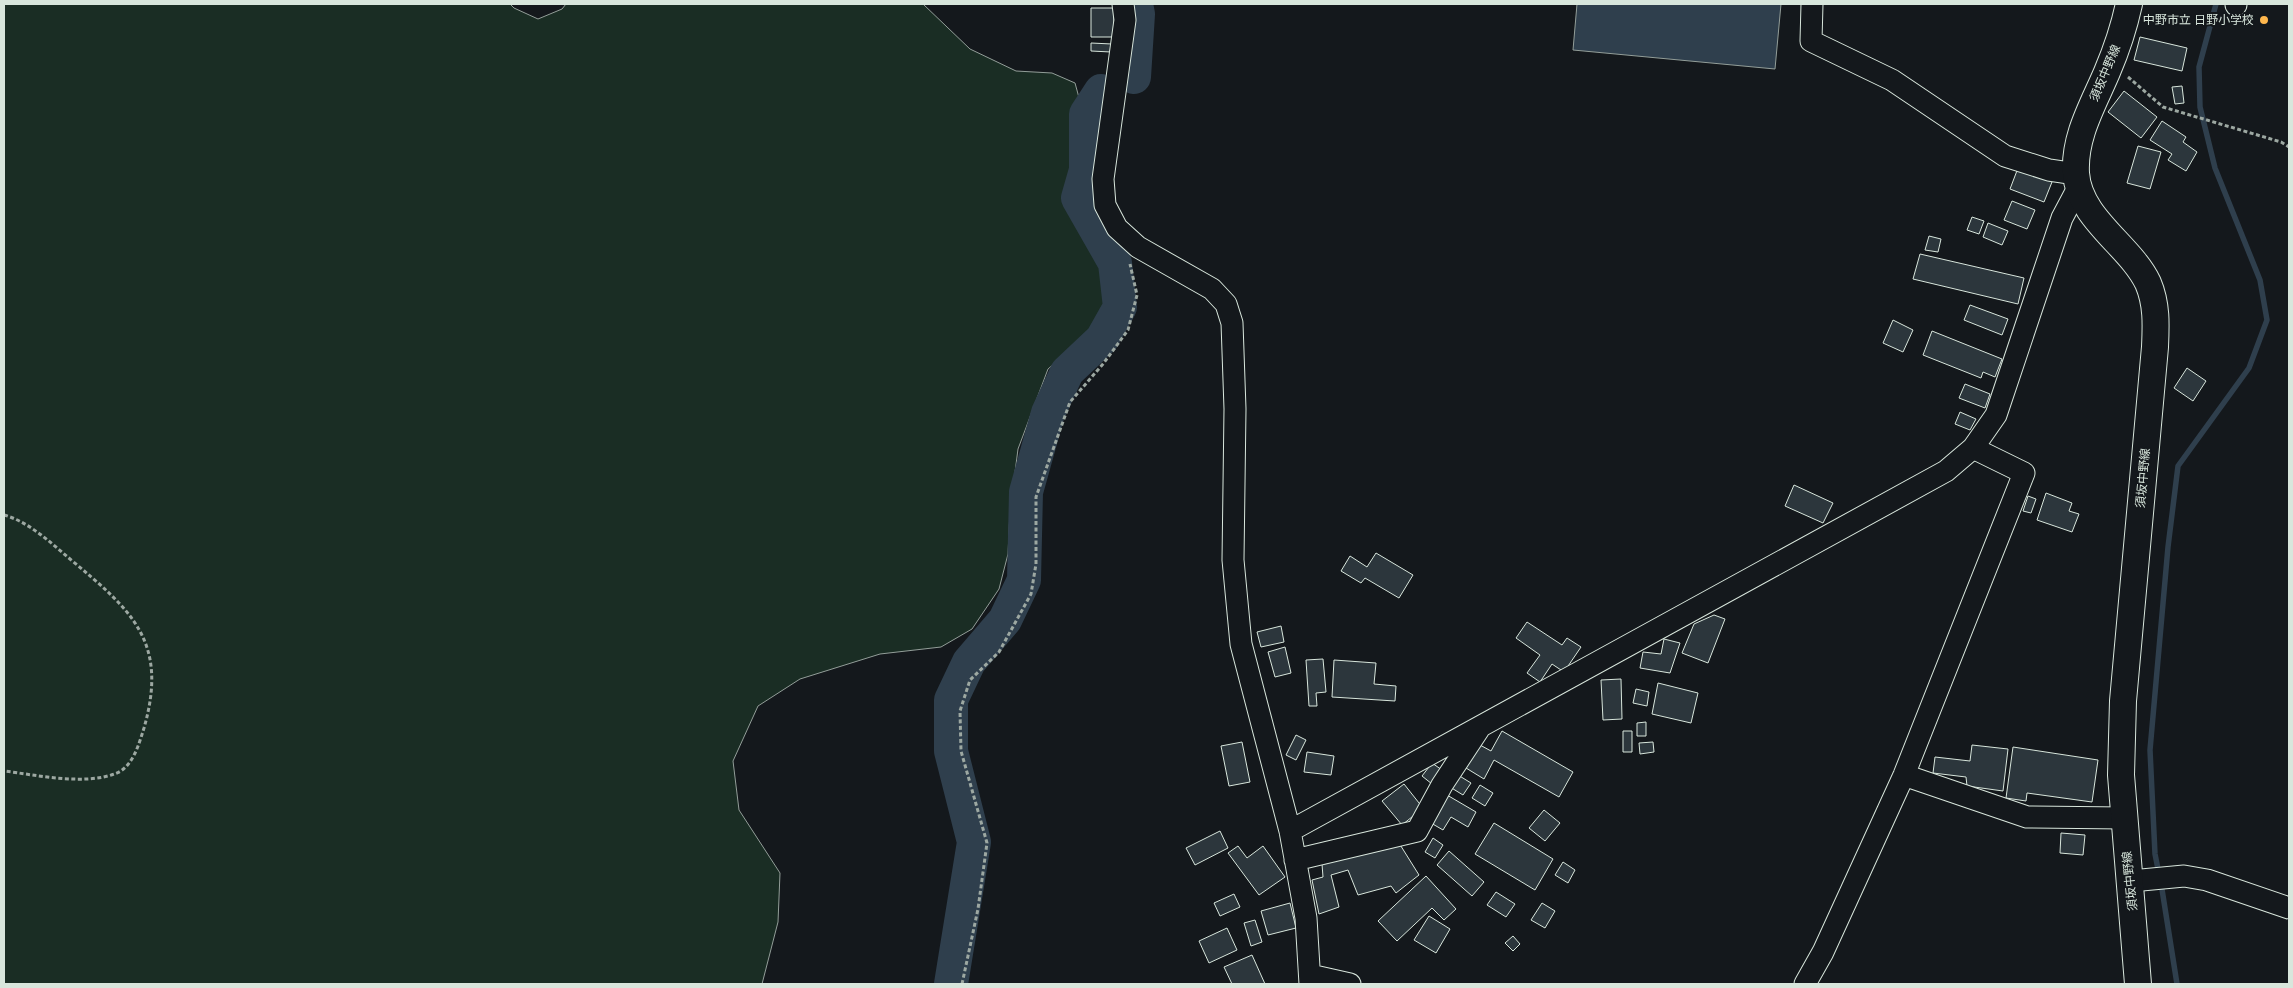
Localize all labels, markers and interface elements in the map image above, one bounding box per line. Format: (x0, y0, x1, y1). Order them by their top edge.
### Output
place label: 中野市立 日野小学校 (2143, 13, 2254, 27)
marker: 中野市立 日野小学校 (2258, 14, 2270, 26)
street label: 須坂中野線 (2087, 43, 2123, 103)
street label: 須坂中野線 (2133, 447, 2153, 509)
street label: 須坂中野線 (2120, 850, 2140, 912)

